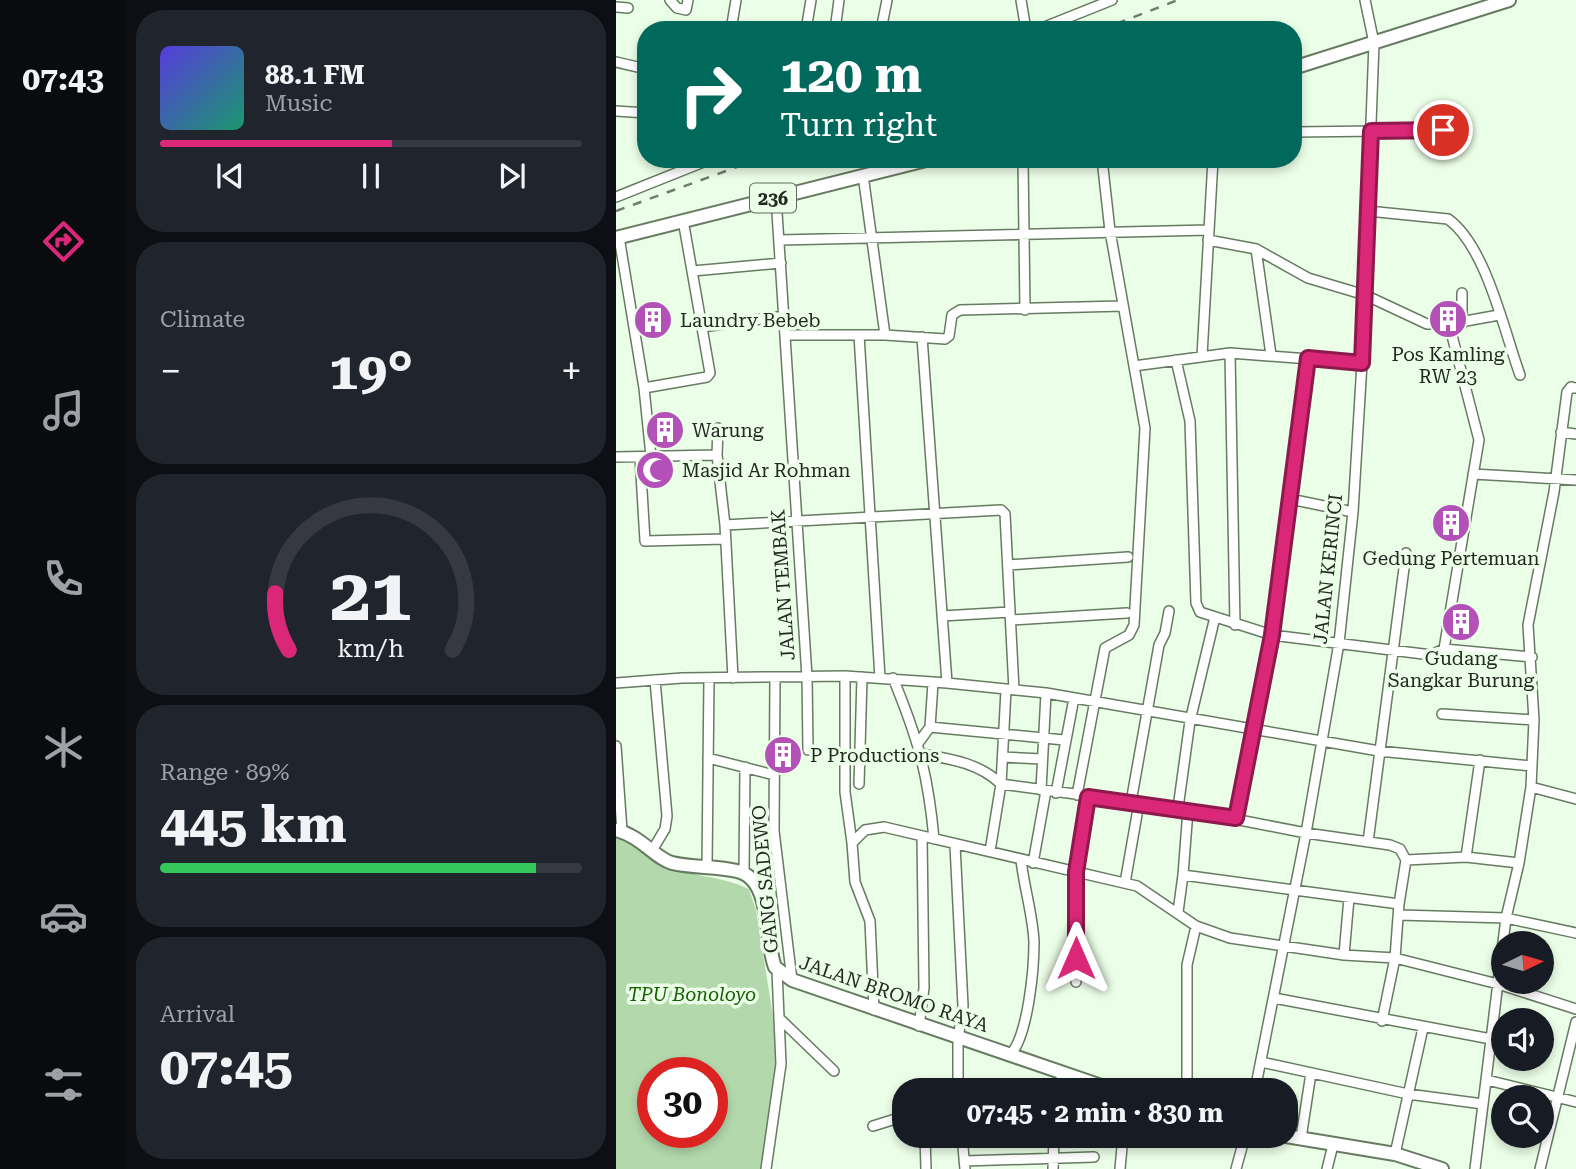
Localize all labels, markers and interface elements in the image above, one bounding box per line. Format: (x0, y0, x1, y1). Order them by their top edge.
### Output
text: 120 m (780, 47, 922, 104)
icon: right (665, 49, 756, 140)
text: 07:43 (22, 60, 104, 98)
text: 88.1 FM (265, 60, 365, 90)
text: Music (265, 90, 332, 117)
pin (1413, 100, 1473, 160)
text: Turn right (780, 106, 937, 144)
icon: arrive (1424, 111, 1462, 149)
icon: previous (211, 157, 249, 195)
icon: pause (352, 157, 390, 195)
icon: next (493, 157, 531, 195)
road number: 236 (750, 183, 796, 212)
icon: directions (39, 217, 88, 266)
building icon: Pos Kamling RW 23 (1427, 298, 1469, 340)
building icon: Laundry Bebeb (632, 299, 674, 341)
text: Climate (160, 306, 245, 333)
place label: Laundry Bebeb (680, 309, 820, 332)
text: 19° (329, 341, 413, 402)
place label: Pos Kamling RW 23 (1391, 343, 1505, 388)
text: − (160, 349, 181, 393)
text: + (561, 349, 582, 393)
icon: music (39, 386, 88, 435)
building icon: Warung (644, 409, 686, 451)
place label: Warung (692, 419, 764, 442)
mosque icon: Masjid Ar Rohman (634, 449, 676, 491)
place label: Masjid Ar Rohman (682, 459, 851, 482)
street label: JALAN KERINCI (1309, 493, 1347, 645)
building icon: Gedung Pertemuan (1430, 502, 1472, 544)
street label: JALAN TEMBAK (766, 509, 800, 661)
place label: Gedung Pertemuan (1363, 547, 1539, 570)
icon: phone (39, 554, 88, 603)
text: 21 (330, 554, 412, 639)
building icon: Gudang Sangkar Burung (1440, 601, 1482, 643)
text: km/h (338, 634, 404, 663)
place label: Gudang Sangkar Burung (1388, 647, 1535, 692)
icon: climate (39, 723, 88, 772)
building icon: P Productions (762, 734, 804, 776)
place label: P Productions (810, 744, 939, 767)
text: Range · 89% (160, 759, 289, 786)
text: 445 km (160, 794, 347, 855)
street label: GANG SADEWO (747, 804, 783, 954)
icon: car (39, 892, 88, 941)
position arrow (1039, 921, 1113, 995)
north arrow (1491, 931, 1554, 994)
map controls (1491, 931, 1554, 1148)
street label: JALAN BROMO RAYA (796, 951, 992, 1037)
park label: TPU Bonoloyo (628, 983, 756, 1006)
text: Arrival (160, 1001, 235, 1028)
button: sound (1491, 1008, 1554, 1071)
text: 07:45 (160, 1036, 293, 1097)
speed limit sign: 30 (637, 1057, 728, 1148)
icon: filters (39, 1060, 88, 1109)
button: search (1491, 1085, 1554, 1148)
text: 07:45 · 2 min · 830 m (967, 1098, 1223, 1128)

